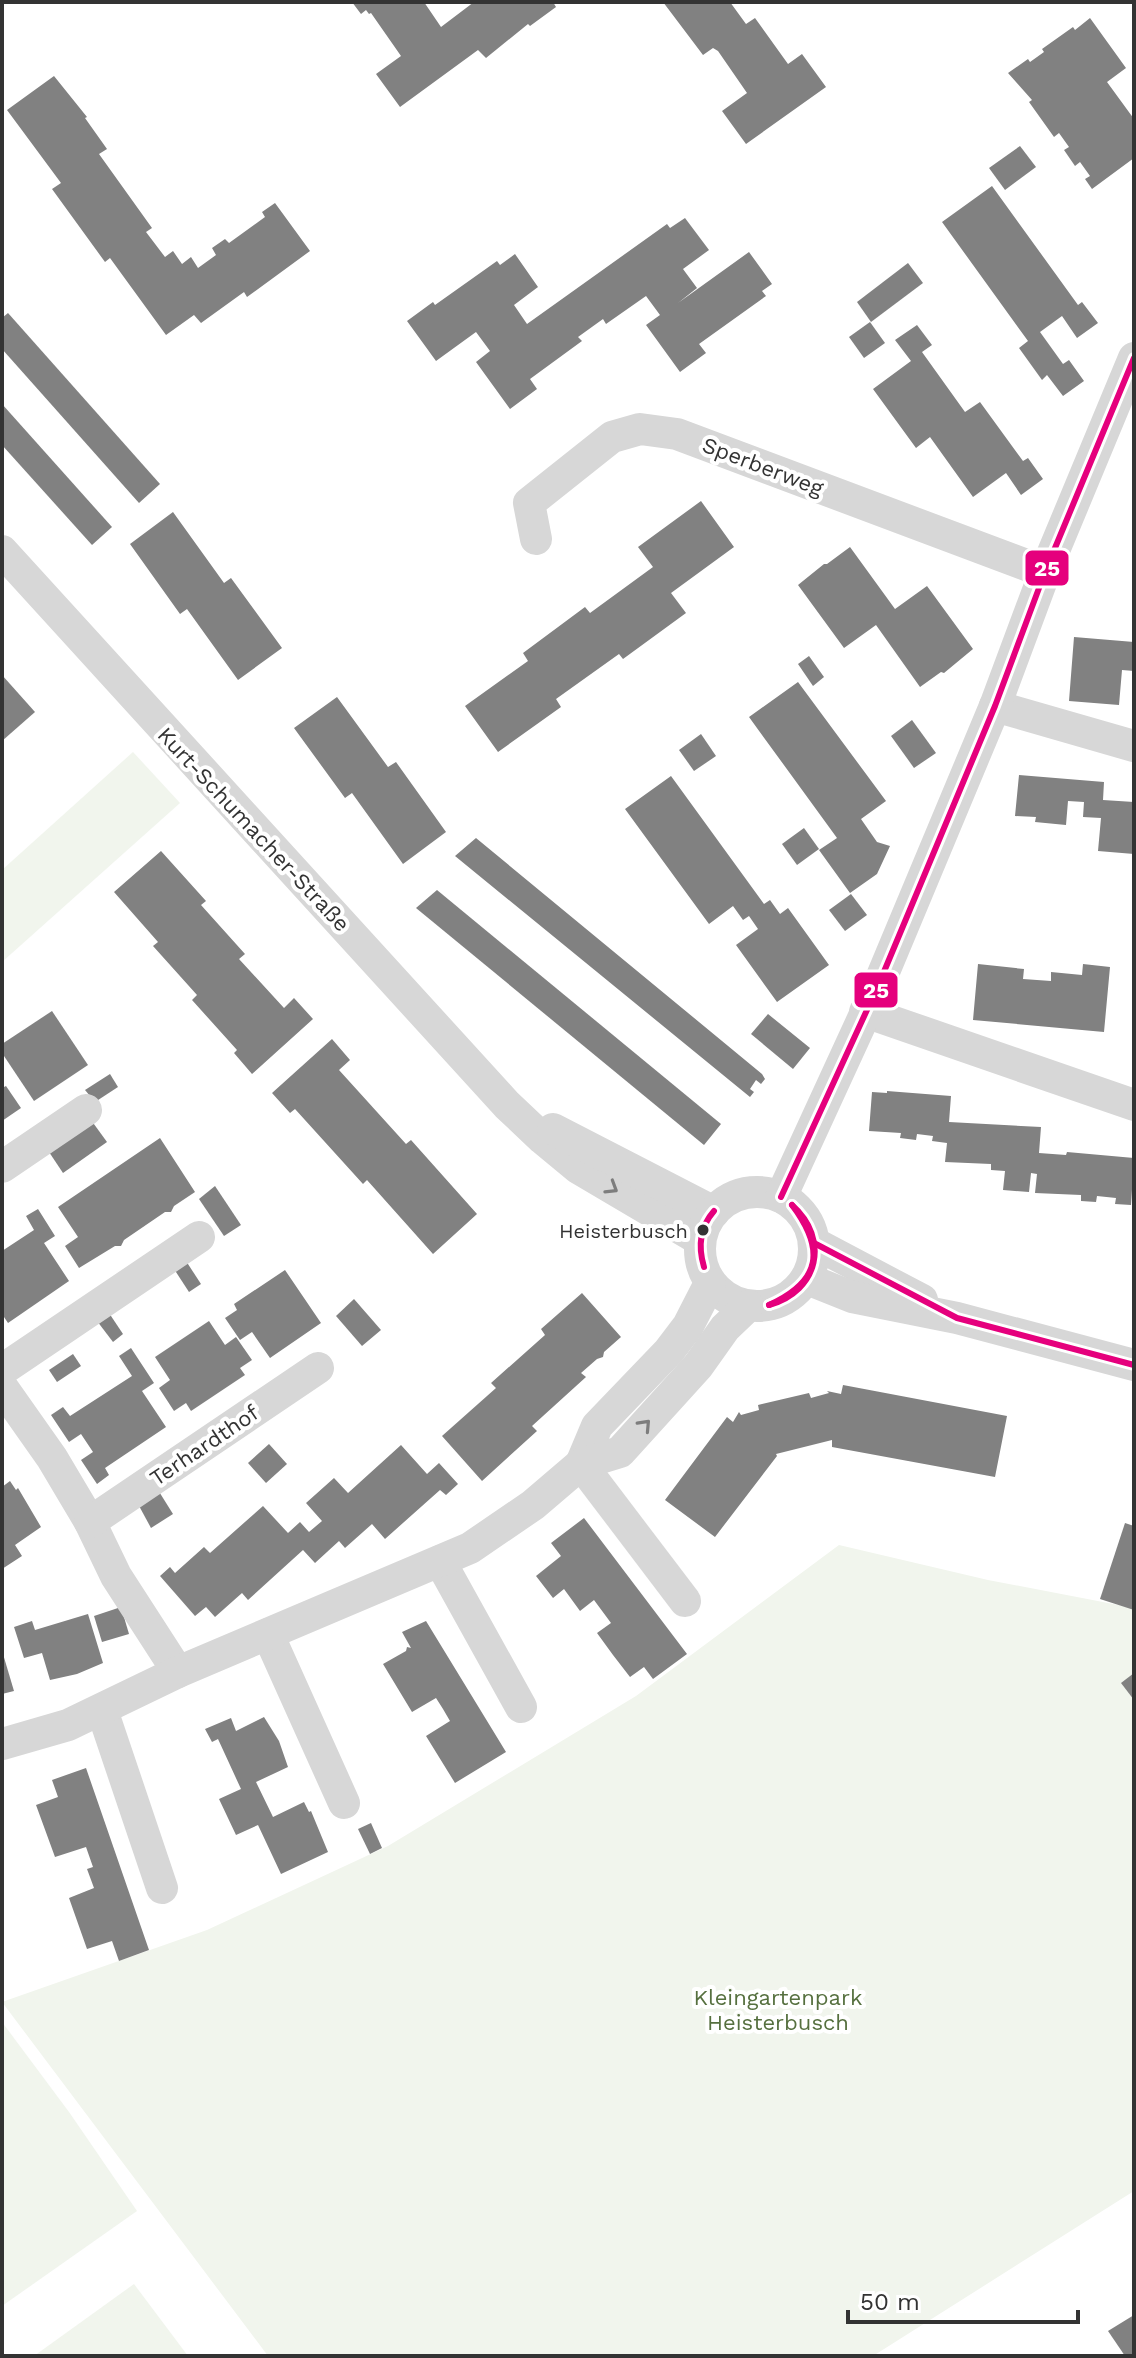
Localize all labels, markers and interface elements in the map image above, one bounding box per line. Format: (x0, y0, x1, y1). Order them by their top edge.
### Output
street label: Sperberweg (699, 432, 827, 501)
line badge: 25 (1024, 549, 1070, 587)
text: 25 (1034, 556, 1060, 581)
street label: Kurt-Schumacher-Straße (152, 722, 355, 937)
line badge: 25 (853, 971, 899, 1009)
text: 25 (863, 978, 889, 1003)
one-way arrow (603, 1179, 617, 1194)
place label: Heisterbusch (559, 1219, 688, 1243)
marker: Heisterbusch (695, 1222, 711, 1238)
street label: Terhardthof (145, 1400, 264, 1491)
one-way arrow (636, 1420, 650, 1435)
park label: Kleingartenpark Heisterbusch (693, 1985, 863, 2035)
scale bar (848, 2274, 1078, 2324)
text: 50 m (860, 2288, 920, 2316)

